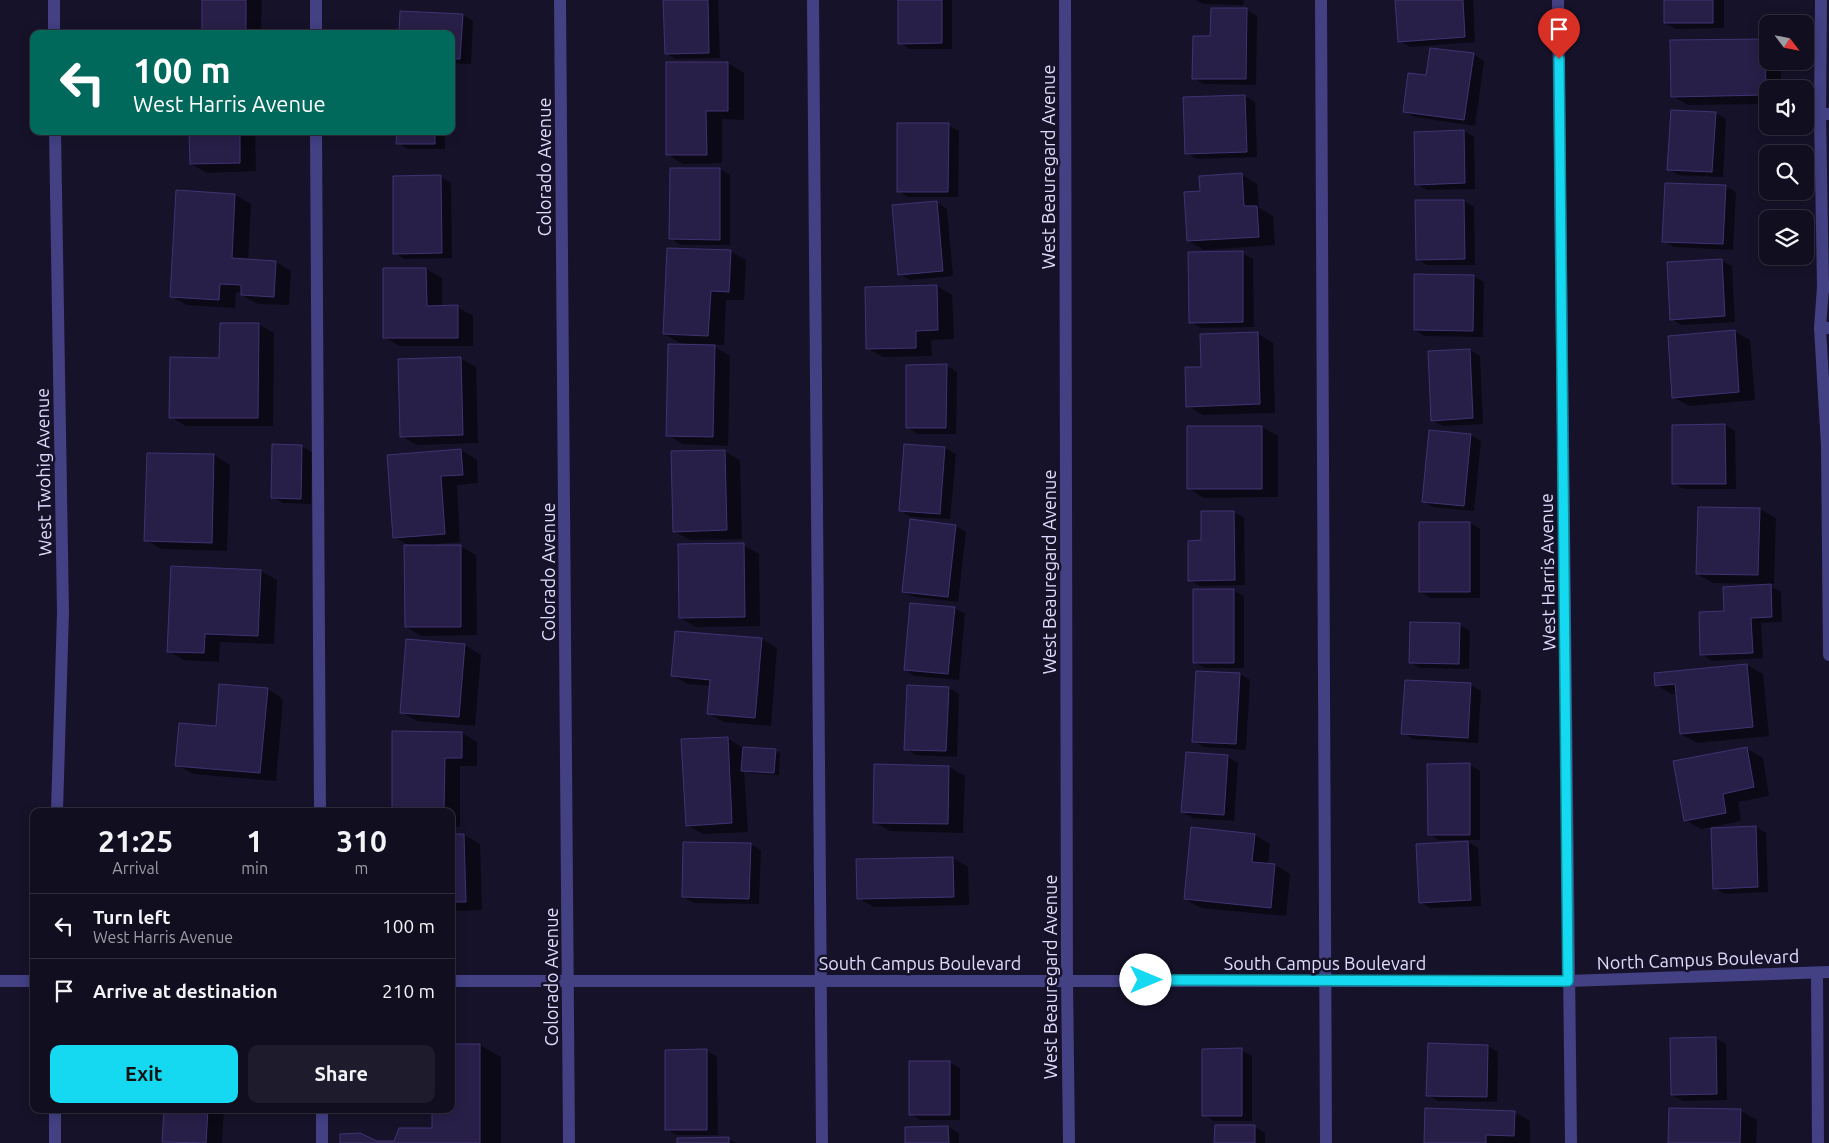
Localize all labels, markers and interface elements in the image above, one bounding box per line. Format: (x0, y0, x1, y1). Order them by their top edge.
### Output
pin (1538, 8, 1580, 59)
icon: arrive (1545, 15, 1573, 43)
north arrow (1759, 15, 1814, 70)
map controls (1759, 15, 1814, 265)
icon: left (50, 50, 115, 115)
text: 100 m (133, 50, 231, 90)
street label: West Beauregard Avenue (1038, 65, 1058, 269)
button: sound (1759, 80, 1814, 135)
text: West Harris Avenue (133, 91, 326, 116)
street label: Colorado Avenue (534, 98, 554, 236)
button: search (1759, 145, 1814, 200)
button: layers (1759, 210, 1814, 265)
street label: West Twohig Avenue (32, 388, 54, 556)
street label: West Beauregard Avenue (1039, 470, 1059, 674)
street label: West Harris Avenue (1536, 493, 1558, 651)
street label: Colorado Avenue (538, 503, 558, 641)
text: 21:25 (98, 824, 173, 858)
text: 1 (246, 824, 263, 858)
text: 310 (336, 824, 387, 858)
text: Arrival (112, 859, 159, 877)
text: min (241, 859, 268, 877)
text: m (355, 859, 368, 877)
street label: West Beauregard Avenue (1040, 875, 1060, 1079)
text: Turn left (93, 906, 171, 928)
street label: Colorado Avenue (541, 908, 561, 1046)
icon: left (50, 912, 78, 940)
text: 100 m (382, 915, 435, 937)
text: West Harris Avenue (93, 928, 233, 946)
street label: North Campus Boulevard (1596, 945, 1800, 973)
street label: South Campus Boulevard (819, 953, 1021, 973)
position arrow (1119, 953, 1171, 1005)
street label: South Campus Boulevard (1224, 953, 1426, 973)
icon: arrive (50, 977, 78, 1005)
text: Arrive at destination (93, 980, 278, 1002)
text: 210 m (382, 980, 435, 1002)
button: Exit (50, 1045, 238, 1103)
button: Share (248, 1045, 435, 1103)

